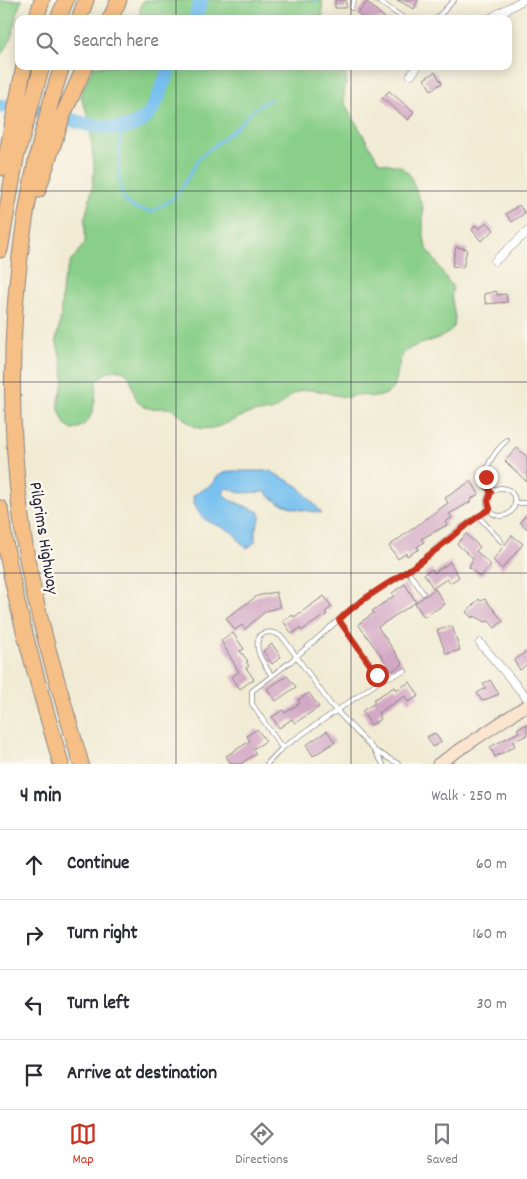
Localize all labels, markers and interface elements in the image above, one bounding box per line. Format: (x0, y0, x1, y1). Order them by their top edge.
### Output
search box (15, 15, 512, 70)
icon: search (33, 29, 61, 57)
text: Search here (73, 29, 159, 56)
route end (475, 466, 498, 489)
street label: Pilgrims Highway (21, 480, 64, 597)
route start (366, 664, 389, 687)
text: 4 min (20, 782, 62, 812)
text: Walk · 250 m (431, 785, 507, 808)
icon: ahead (20, 851, 48, 879)
text: Continue (67, 851, 129, 878)
text: 60 m (476, 853, 507, 876)
icon: right (20, 921, 48, 949)
text: Turn right (67, 921, 138, 948)
text: 160 m (472, 923, 507, 946)
icon: left (20, 991, 48, 1019)
text: Turn left (67, 991, 130, 1018)
text: 30 m (477, 993, 507, 1016)
icon: arrive (20, 1061, 48, 1089)
text: Arrive at destination (67, 1061, 217, 1088)
tab: Map (69, 1120, 97, 1170)
tab: Directions (235, 1120, 288, 1170)
tab: Saved (427, 1120, 458, 1170)

